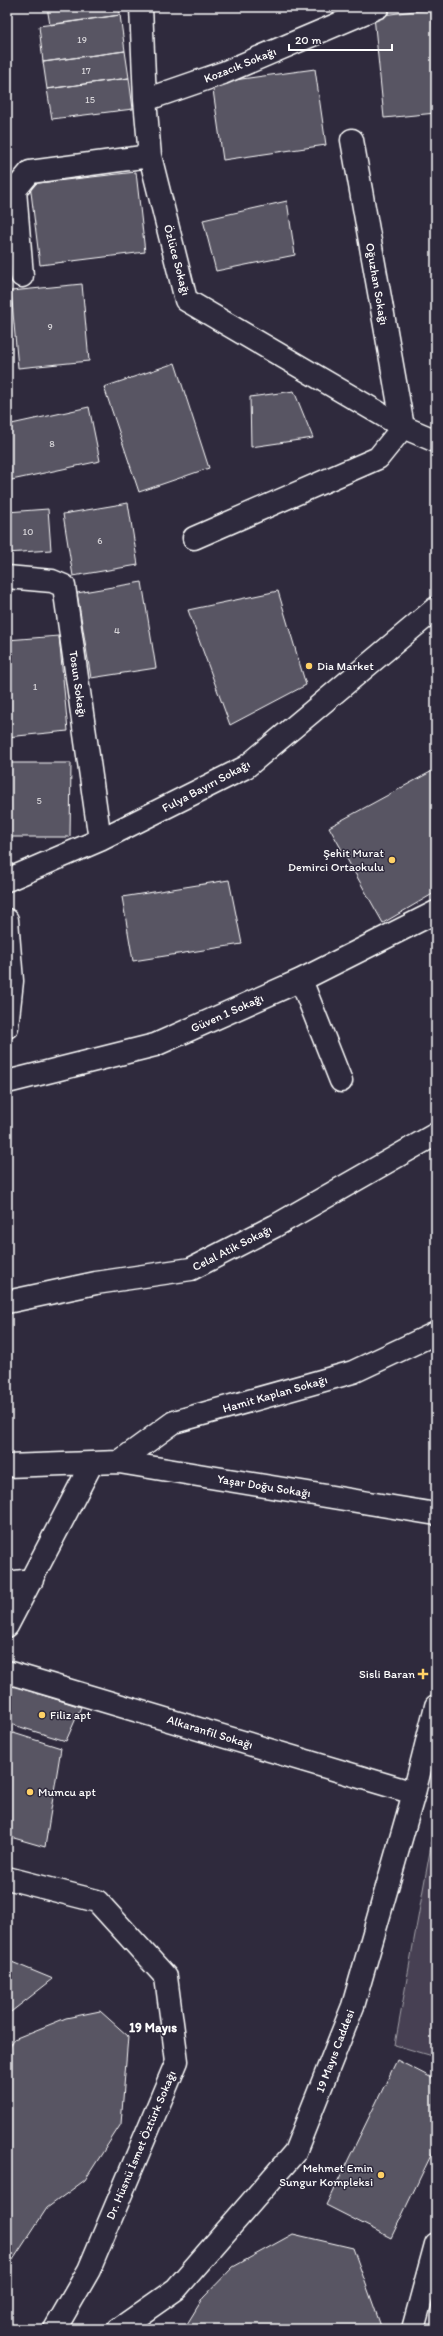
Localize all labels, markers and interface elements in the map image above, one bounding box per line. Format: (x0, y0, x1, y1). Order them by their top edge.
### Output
scale bar (289, 26, 392, 52)
house number: 19 (77, 33, 87, 46)
text: 20 m (295, 33, 322, 47)
street label: Kozacık Sokağı (202, 44, 278, 86)
house number: 17 (81, 64, 91, 77)
house number: 15 (85, 93, 95, 106)
street label: Özlüce Sokağı (161, 223, 193, 297)
street label: Oğuzhan Sokağı (363, 242, 391, 326)
house number: 9 (47, 320, 53, 333)
house number: 8 (49, 437, 55, 450)
house number: 10 (23, 525, 33, 538)
house number: 6 (97, 534, 103, 547)
house number: 4 (114, 624, 120, 637)
street label: Tosun Sokağı (66, 650, 90, 718)
place label: Dia Market (317, 659, 374, 673)
marker: Dia Market (304, 661, 314, 671)
house number: 1 (33, 680, 38, 693)
street label: Fulya Bayırı Sokağı (160, 757, 252, 815)
house number: 5 (36, 794, 42, 807)
place label: Şehit Murat Demirci Ortaokulu (288, 846, 384, 874)
marker: Şehit Murat Demirci Ortaokulu (387, 855, 397, 865)
street label: Güven 1 Sokağı (188, 991, 266, 1035)
street label: Celal Atik Sokağı (190, 1222, 274, 1274)
street label: Hamit Kaplan Sokağı (221, 1372, 329, 1416)
street label: Yaşar Doğu Sokağı (216, 1472, 312, 1500)
place label: Sisli Baran (359, 1667, 415, 1681)
marker: Sisli Baran (418, 1669, 428, 1679)
place label: Filiz apt (50, 1708, 91, 1722)
marker: Filiz apt (37, 1710, 47, 1720)
street label: Alkaranfil Sokağı (165, 1712, 255, 1752)
place label: Mumcu apt (38, 1785, 96, 1799)
marker: Mumcu apt (25, 1787, 35, 1797)
street label: 19 Mayıs Caddesi (313, 2007, 357, 2095)
district label: 19 Mayıs (129, 2020, 177, 2036)
street label: Dr. Hüsnü İsmet Öztürk Sokağı (103, 2068, 179, 2222)
place label: Mehmet Emin Sungur Kompleksi (279, 2161, 374, 2189)
marker: Mehmet Emin Sungur Kompleksi (376, 2170, 386, 2180)

